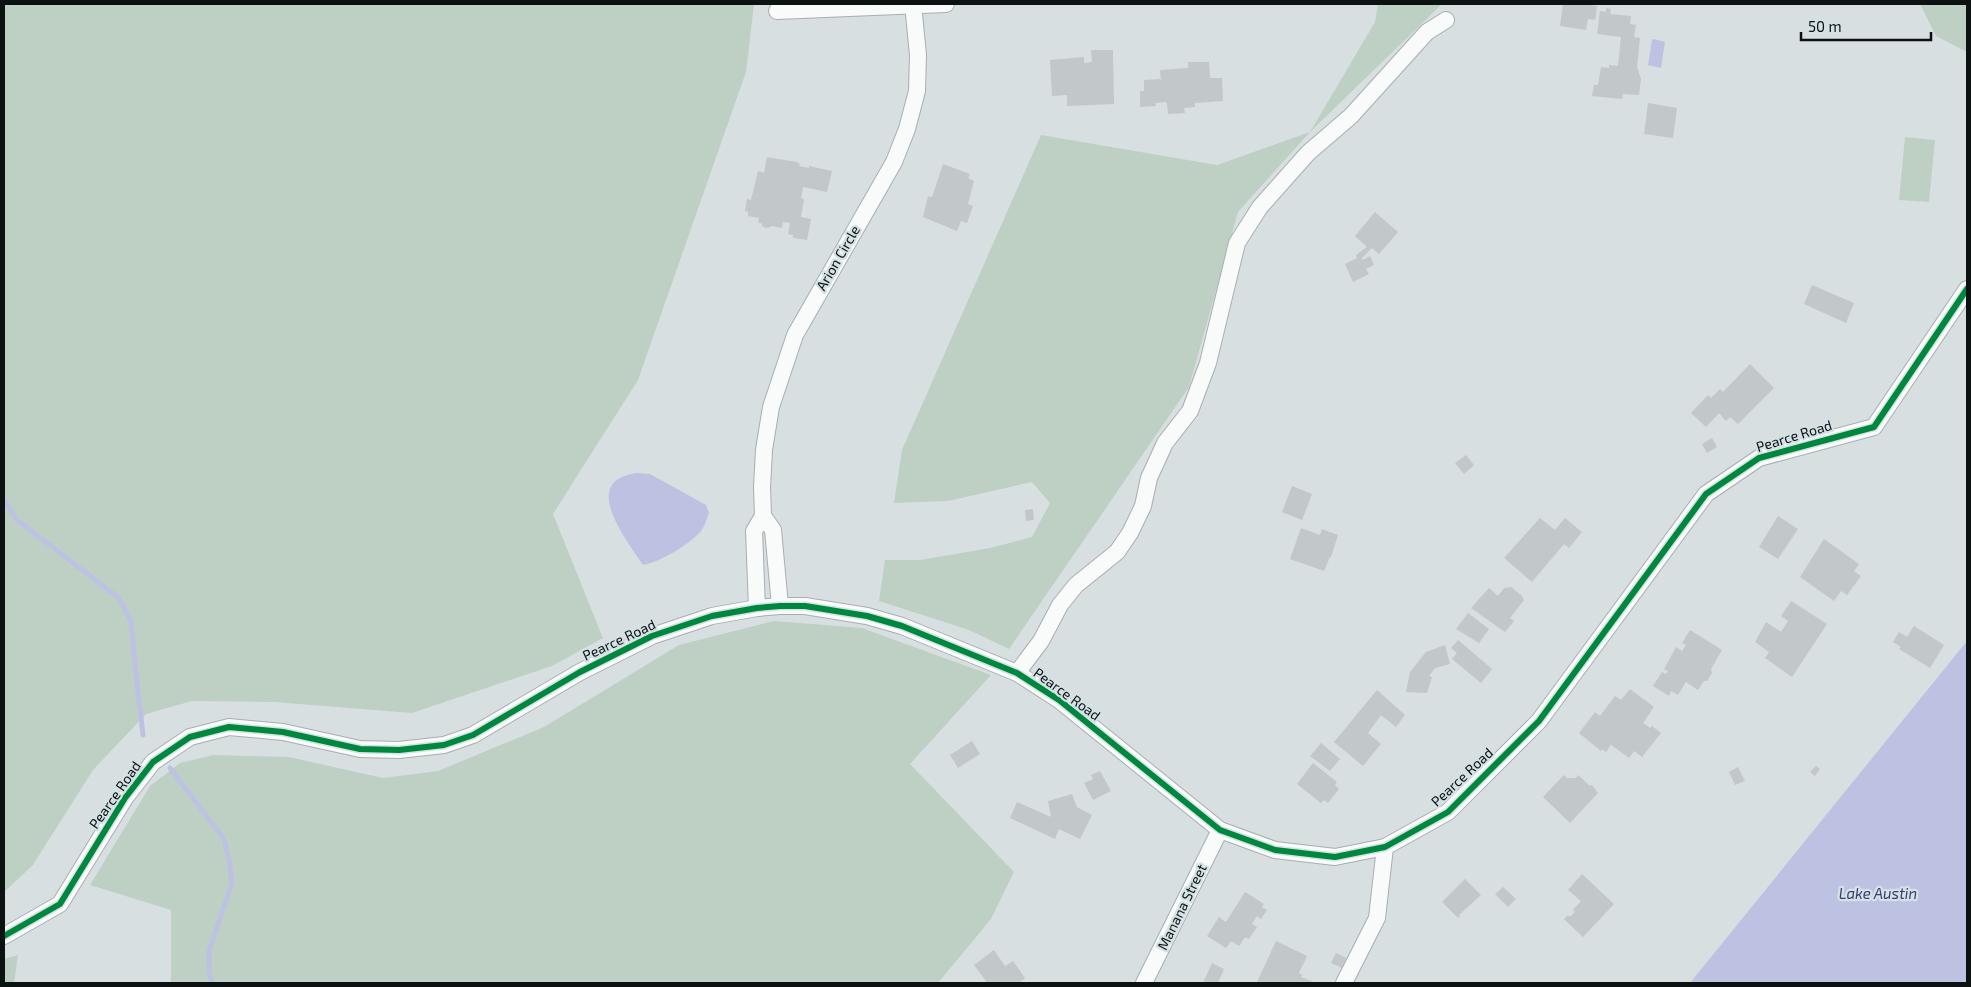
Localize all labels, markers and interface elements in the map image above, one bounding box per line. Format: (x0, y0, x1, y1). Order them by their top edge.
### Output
scale bar (1801, 10, 1931, 42)
text: 50 m (1808, 17, 1842, 35)
street label: Arion Circle (812, 222, 863, 293)
street label: Pearce Road (1754, 416, 1834, 455)
street label: Pearce Road (580, 615, 658, 664)
street label: Pearce Road (1031, 664, 1104, 724)
street label: Pearce Road (1427, 744, 1496, 810)
street label: Pearce Road (85, 758, 144, 832)
street label: Manana Street (1153, 861, 1210, 953)
water label: Lake Austin (1839, 884, 1917, 902)

